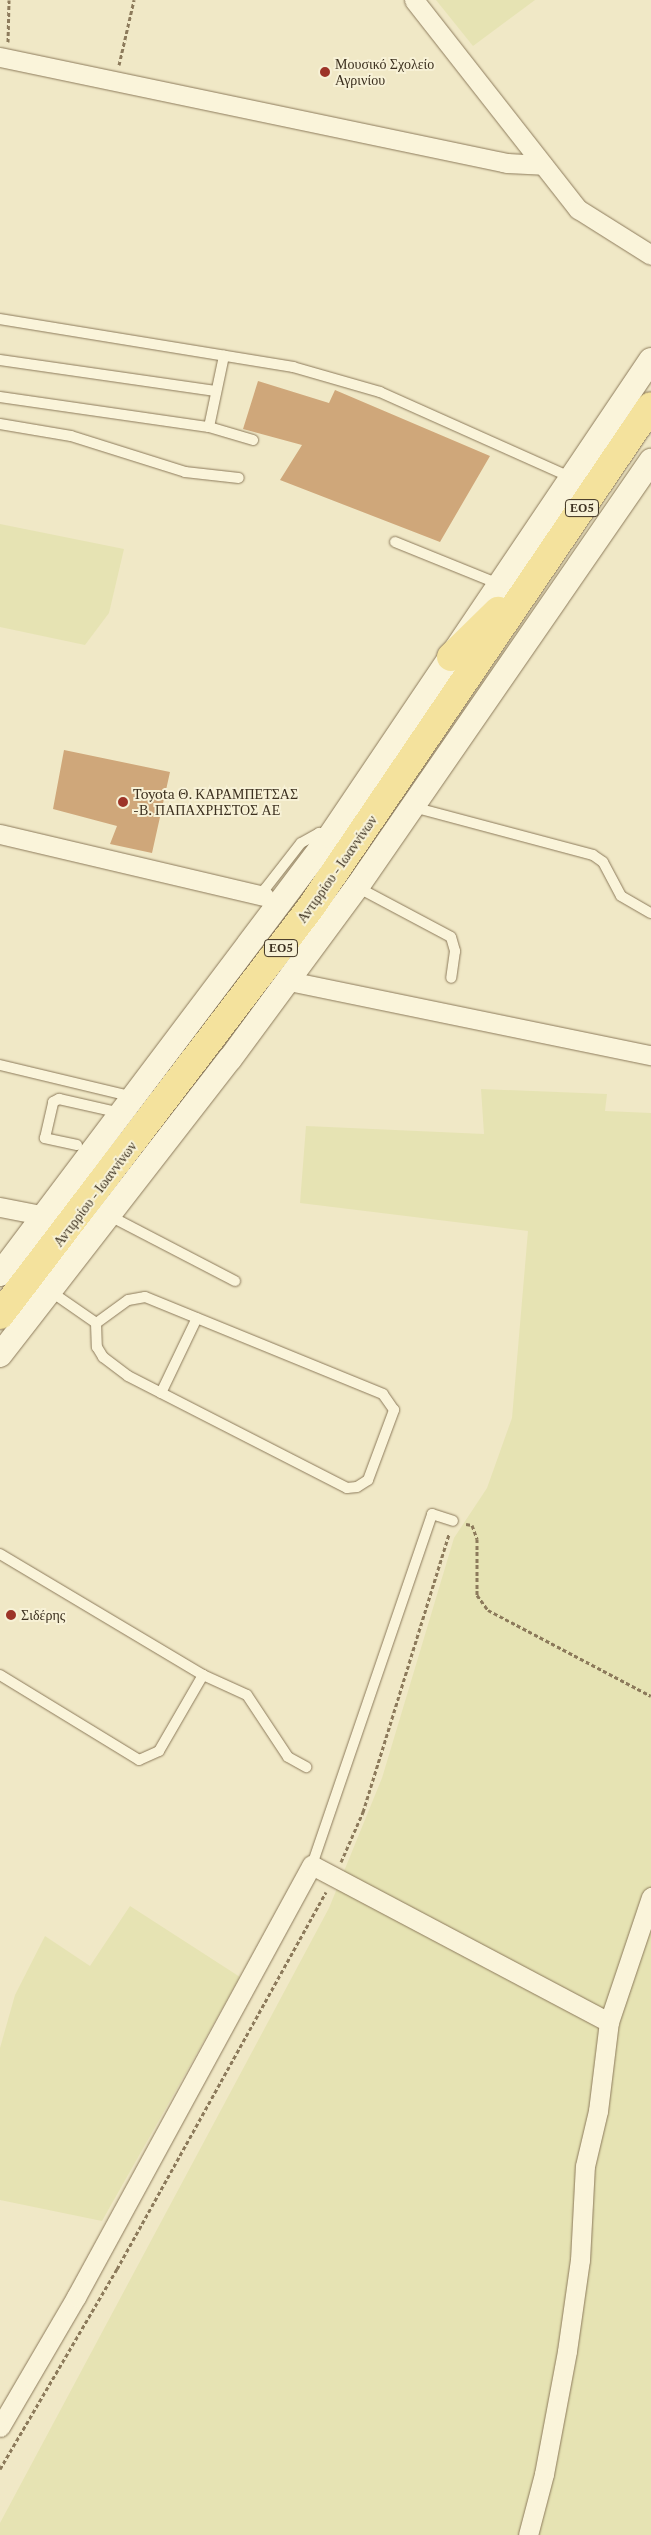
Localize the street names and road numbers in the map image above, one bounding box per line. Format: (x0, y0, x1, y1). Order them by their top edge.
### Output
road number: ΕΟ5 (564, 498, 600, 518)
street label: Αντιρρίου - Ιωαννίνων (293, 811, 381, 927)
road number: ΕΟ5 (264, 938, 298, 958)
street label: Αντιρρίου - Ιωαννίνων (50, 1138, 140, 1250)

